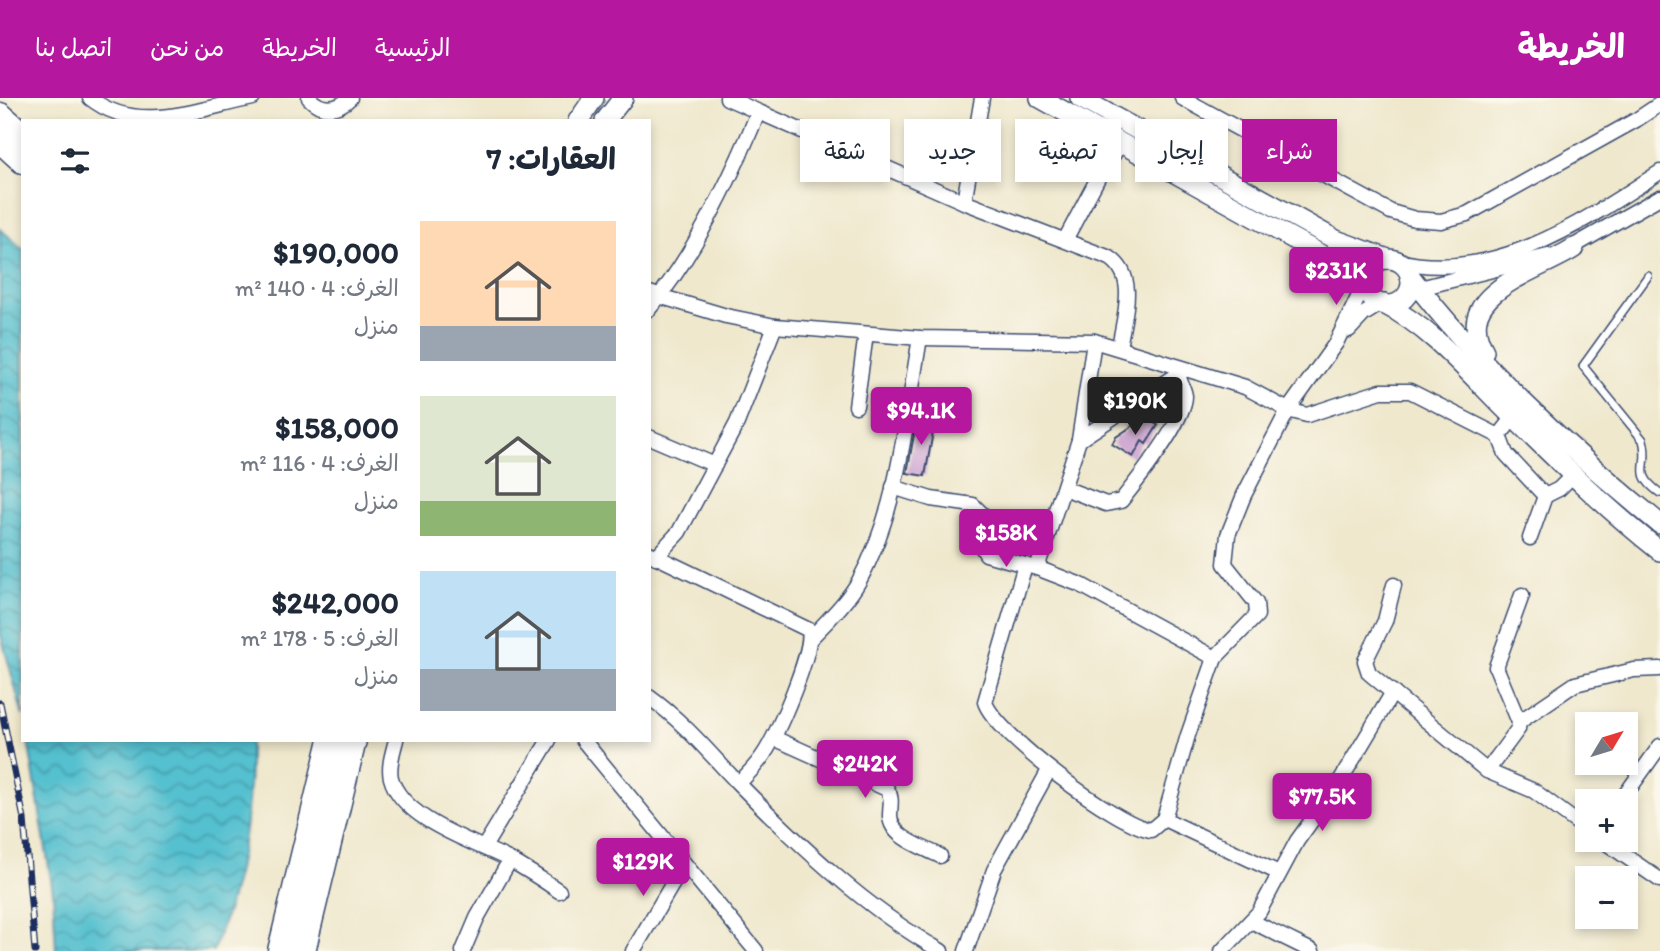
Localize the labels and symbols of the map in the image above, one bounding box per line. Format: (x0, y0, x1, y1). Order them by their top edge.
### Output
pin: $231K (1287, 248, 1385, 307)
pin: $190K (1086, 378, 1184, 437)
pin: $94.1K (864, 388, 978, 447)
pin: $158K (957, 510, 1055, 569)
north arrow (1575, 712, 1638, 775)
pin: $242K (816, 740, 914, 800)
pin: $77.5K (1265, 774, 1379, 833)
pin: $129K (594, 838, 692, 898)

